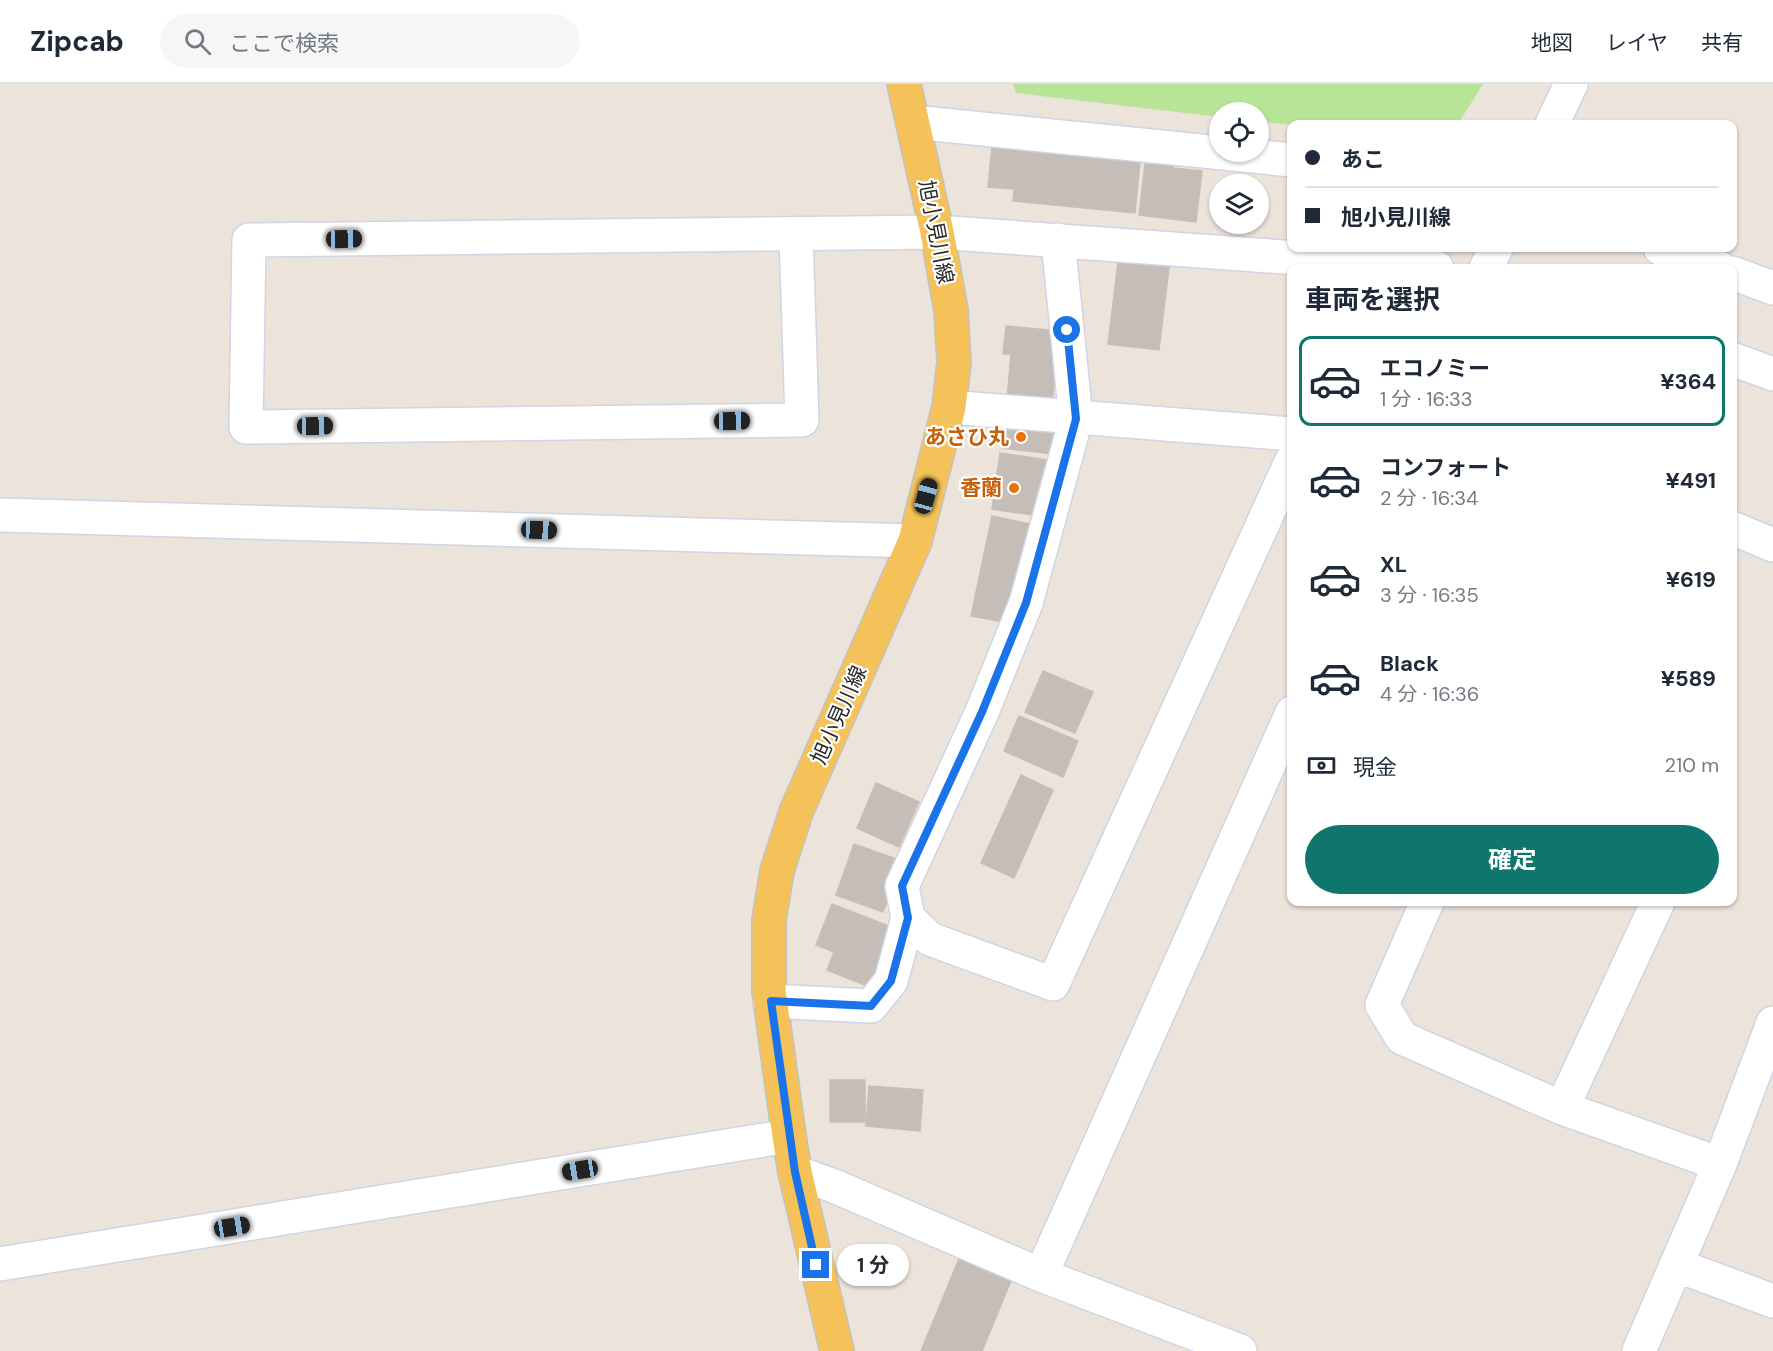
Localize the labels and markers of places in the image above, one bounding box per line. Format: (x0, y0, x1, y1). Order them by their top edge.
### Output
place label: あさひ丸 (925, 423, 1009, 451)
marker: あさひ丸 (1014, 430, 1028, 444)
place label: 香蘭 (960, 474, 1002, 502)
marker: 香蘭 (1007, 481, 1021, 495)

